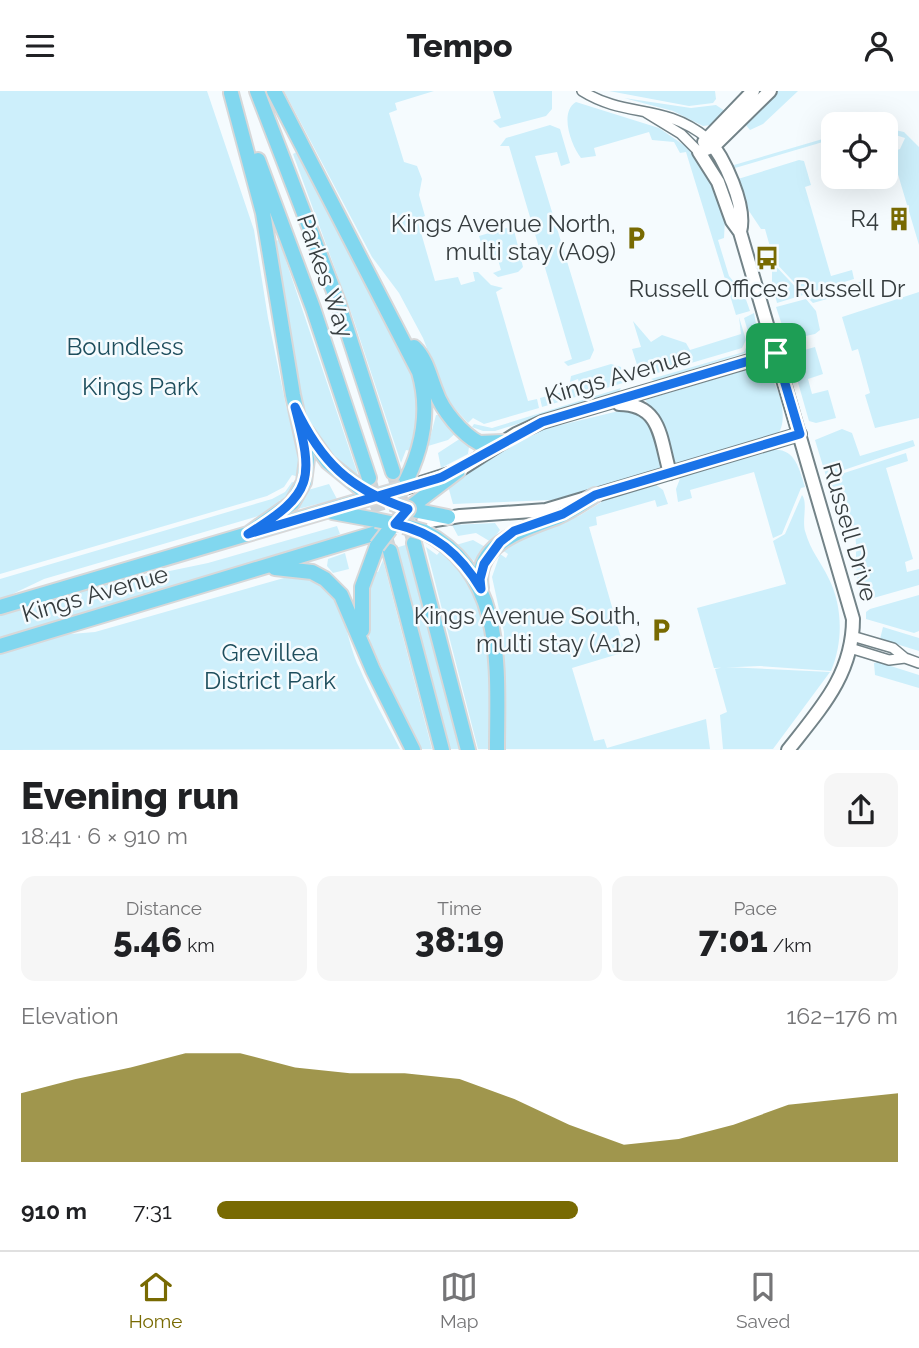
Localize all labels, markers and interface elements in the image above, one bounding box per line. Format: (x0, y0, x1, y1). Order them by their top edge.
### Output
icon: menu (21, 27, 59, 65)
text: Tempo (406, 27, 513, 64)
icon: person (860, 27, 898, 65)
map controls (821, 112, 898, 189)
button: locate (821, 112, 898, 189)
place label: R4 (850, 204, 879, 233)
building icon: R4 (885, 205, 913, 233)
place label: Kings Avenue North, multi stay (A09) (391, 209, 616, 266)
street label: Parkes Way (291, 210, 360, 341)
parking icon: Kings Avenue North, multi stay (A09) (622, 224, 650, 252)
bus stop icon: Russell Offices Russell Dr (753, 244, 781, 272)
place label: Russell Offices Russell Dr (628, 274, 906, 303)
pin (746, 323, 806, 383)
park label: Boundless (66, 332, 184, 361)
icon: arrive (757, 334, 795, 372)
street label: Kings Avenue (541, 341, 694, 410)
park label: Kings Park (82, 372, 198, 401)
street label: Russell Drive (817, 459, 884, 604)
street label: Kings Avenue (18, 559, 171, 628)
place label: Kings Avenue South, multi stay (A12) (414, 601, 641, 658)
parking icon: Kings Avenue South, multi stay (A12) (647, 616, 675, 644)
park label: Grevillea District Park (204, 638, 336, 695)
text: Evening run (21, 773, 239, 818)
button: share (824, 773, 898, 847)
text: 18:41 · 6 × 910 m (21, 822, 188, 849)
text: Distance (126, 897, 202, 919)
text: Time (437, 897, 482, 919)
text: Pace (733, 897, 777, 919)
text: 5.46 (113, 919, 182, 960)
text: 38:19 (415, 919, 504, 960)
text: 7:01 (699, 919, 768, 960)
text: km (182, 934, 215, 956)
text: /km (768, 934, 812, 956)
text: Elevation (21, 1002, 119, 1029)
text: 162–176 m (786, 1002, 898, 1029)
text: 910 m (21, 1197, 87, 1224)
text: 7:31 (133, 1197, 172, 1224)
tab: Home (129, 1268, 182, 1332)
tab: Map (440, 1268, 479, 1332)
tab: Saved (736, 1268, 790, 1332)

